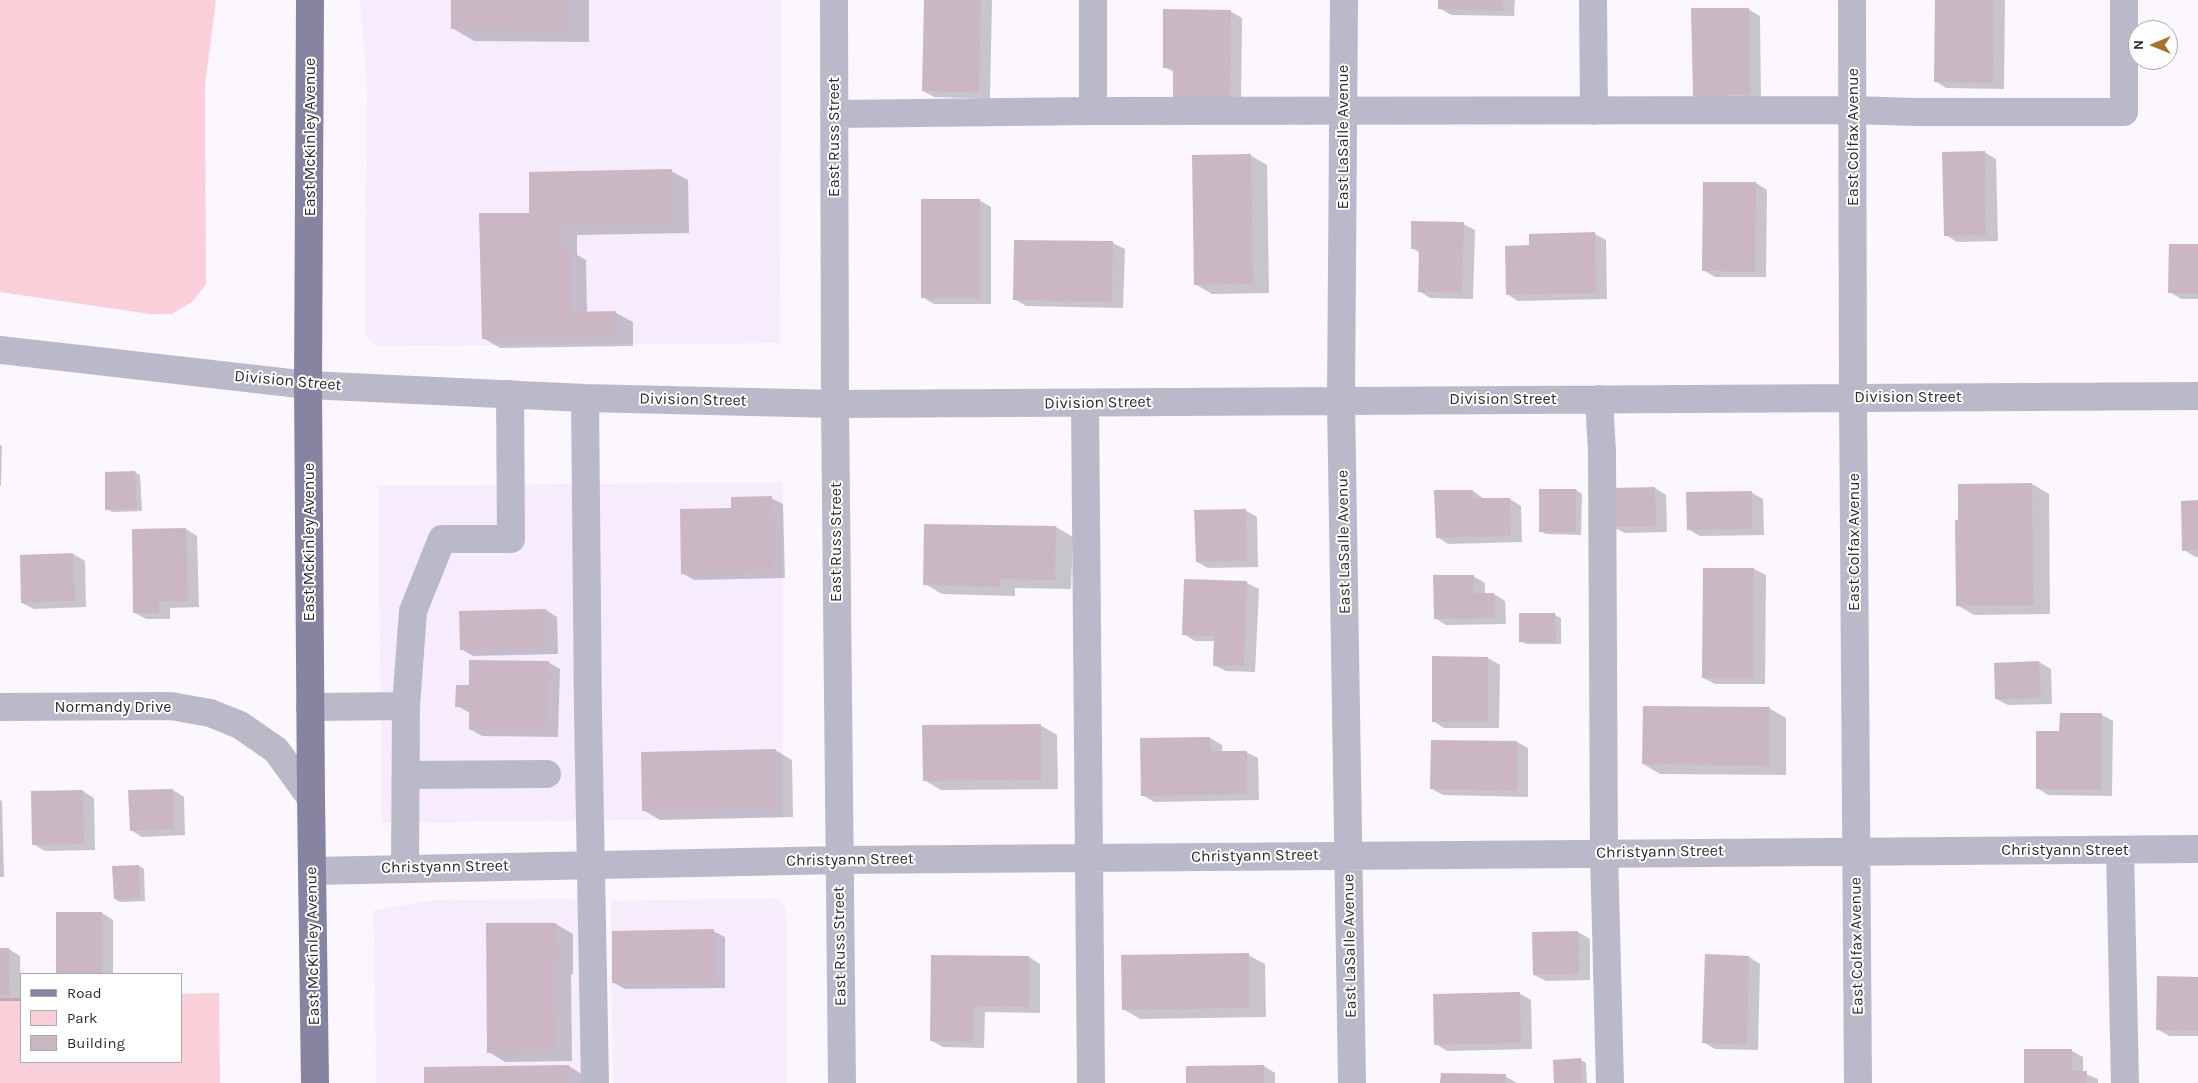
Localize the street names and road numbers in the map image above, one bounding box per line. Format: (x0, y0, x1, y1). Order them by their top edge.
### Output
street label: East McKinley Avenue (300, 58, 320, 216)
street label: East LaSalle Avenue (1333, 65, 1353, 209)
street label: East Colfax Avenue (1843, 68, 1863, 206)
street label: East Russ Street (824, 77, 844, 197)
street label: Division Street (234, 367, 342, 395)
street label: Division Street (1854, 387, 1962, 407)
street label: Division Street (639, 389, 747, 411)
street label: Division Street (1449, 389, 1557, 409)
street label: Division Street (1044, 392, 1152, 414)
street label: East McKinley Avenue (299, 463, 319, 621)
street label: East LaSalle Avenue (1333, 470, 1355, 614)
street label: East Colfax Avenue (1844, 473, 1864, 611)
street label: East Russ Street (826, 482, 846, 602)
street label: Normandy Drive (55, 697, 171, 717)
street label: Christyann Street (2001, 840, 2129, 860)
street label: Christyann Street (1596, 841, 1724, 863)
street label: Christyann Street (1191, 845, 1319, 867)
street label: Christyann Street (786, 849, 914, 871)
street label: Christyann Street (381, 856, 509, 878)
street label: East McKinley Avenue (302, 867, 324, 1025)
street label: East LaSalle Avenue (1339, 874, 1361, 1018)
street label: East Colfax Avenue (1846, 877, 1868, 1015)
street label: East Russ Street (829, 886, 851, 1006)

